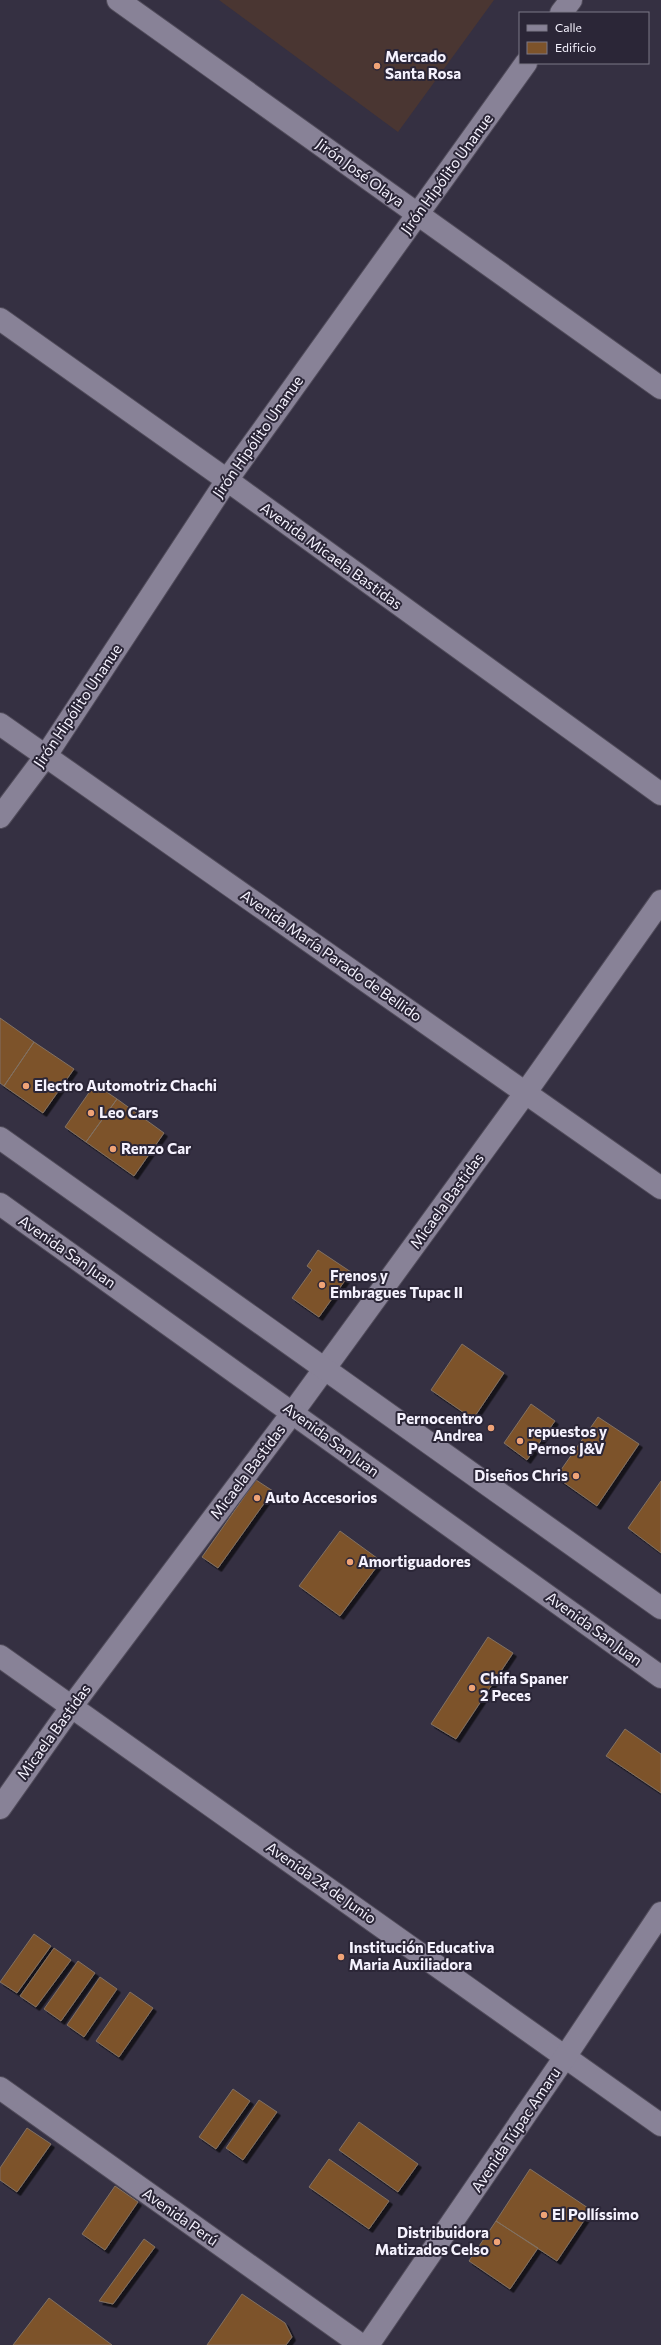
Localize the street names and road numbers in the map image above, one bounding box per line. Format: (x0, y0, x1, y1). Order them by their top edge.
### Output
street label: Jirón Hipólito Unanue (396, 109, 496, 237)
street label: Jirón José Olaya (313, 134, 408, 210)
street label: Jirón Hipólito Unanue (208, 372, 306, 501)
street label: Avenida Micaela Bastidas (257, 498, 406, 613)
street label: Jirón Hipólito Unanue (29, 640, 125, 771)
street label: Avenida María Parado de Bellido (237, 886, 426, 1025)
street label: Micaela Bastidas (406, 1149, 487, 1252)
street label: Avenida San Juan (16, 1211, 120, 1291)
street label: Avenida San Juan (280, 1398, 383, 1480)
street label: Micaela Bastidas (206, 1420, 289, 1522)
street label: Avenida San Juan (543, 1587, 646, 1669)
street label: Micaela Bastidas (13, 1680, 94, 1783)
street label: Avenida 24 de Junio (263, 1837, 380, 1927)
street label: Avenida Túpac Amaru (467, 2064, 564, 2195)
street label: Avenida Perú (139, 2183, 222, 2249)

